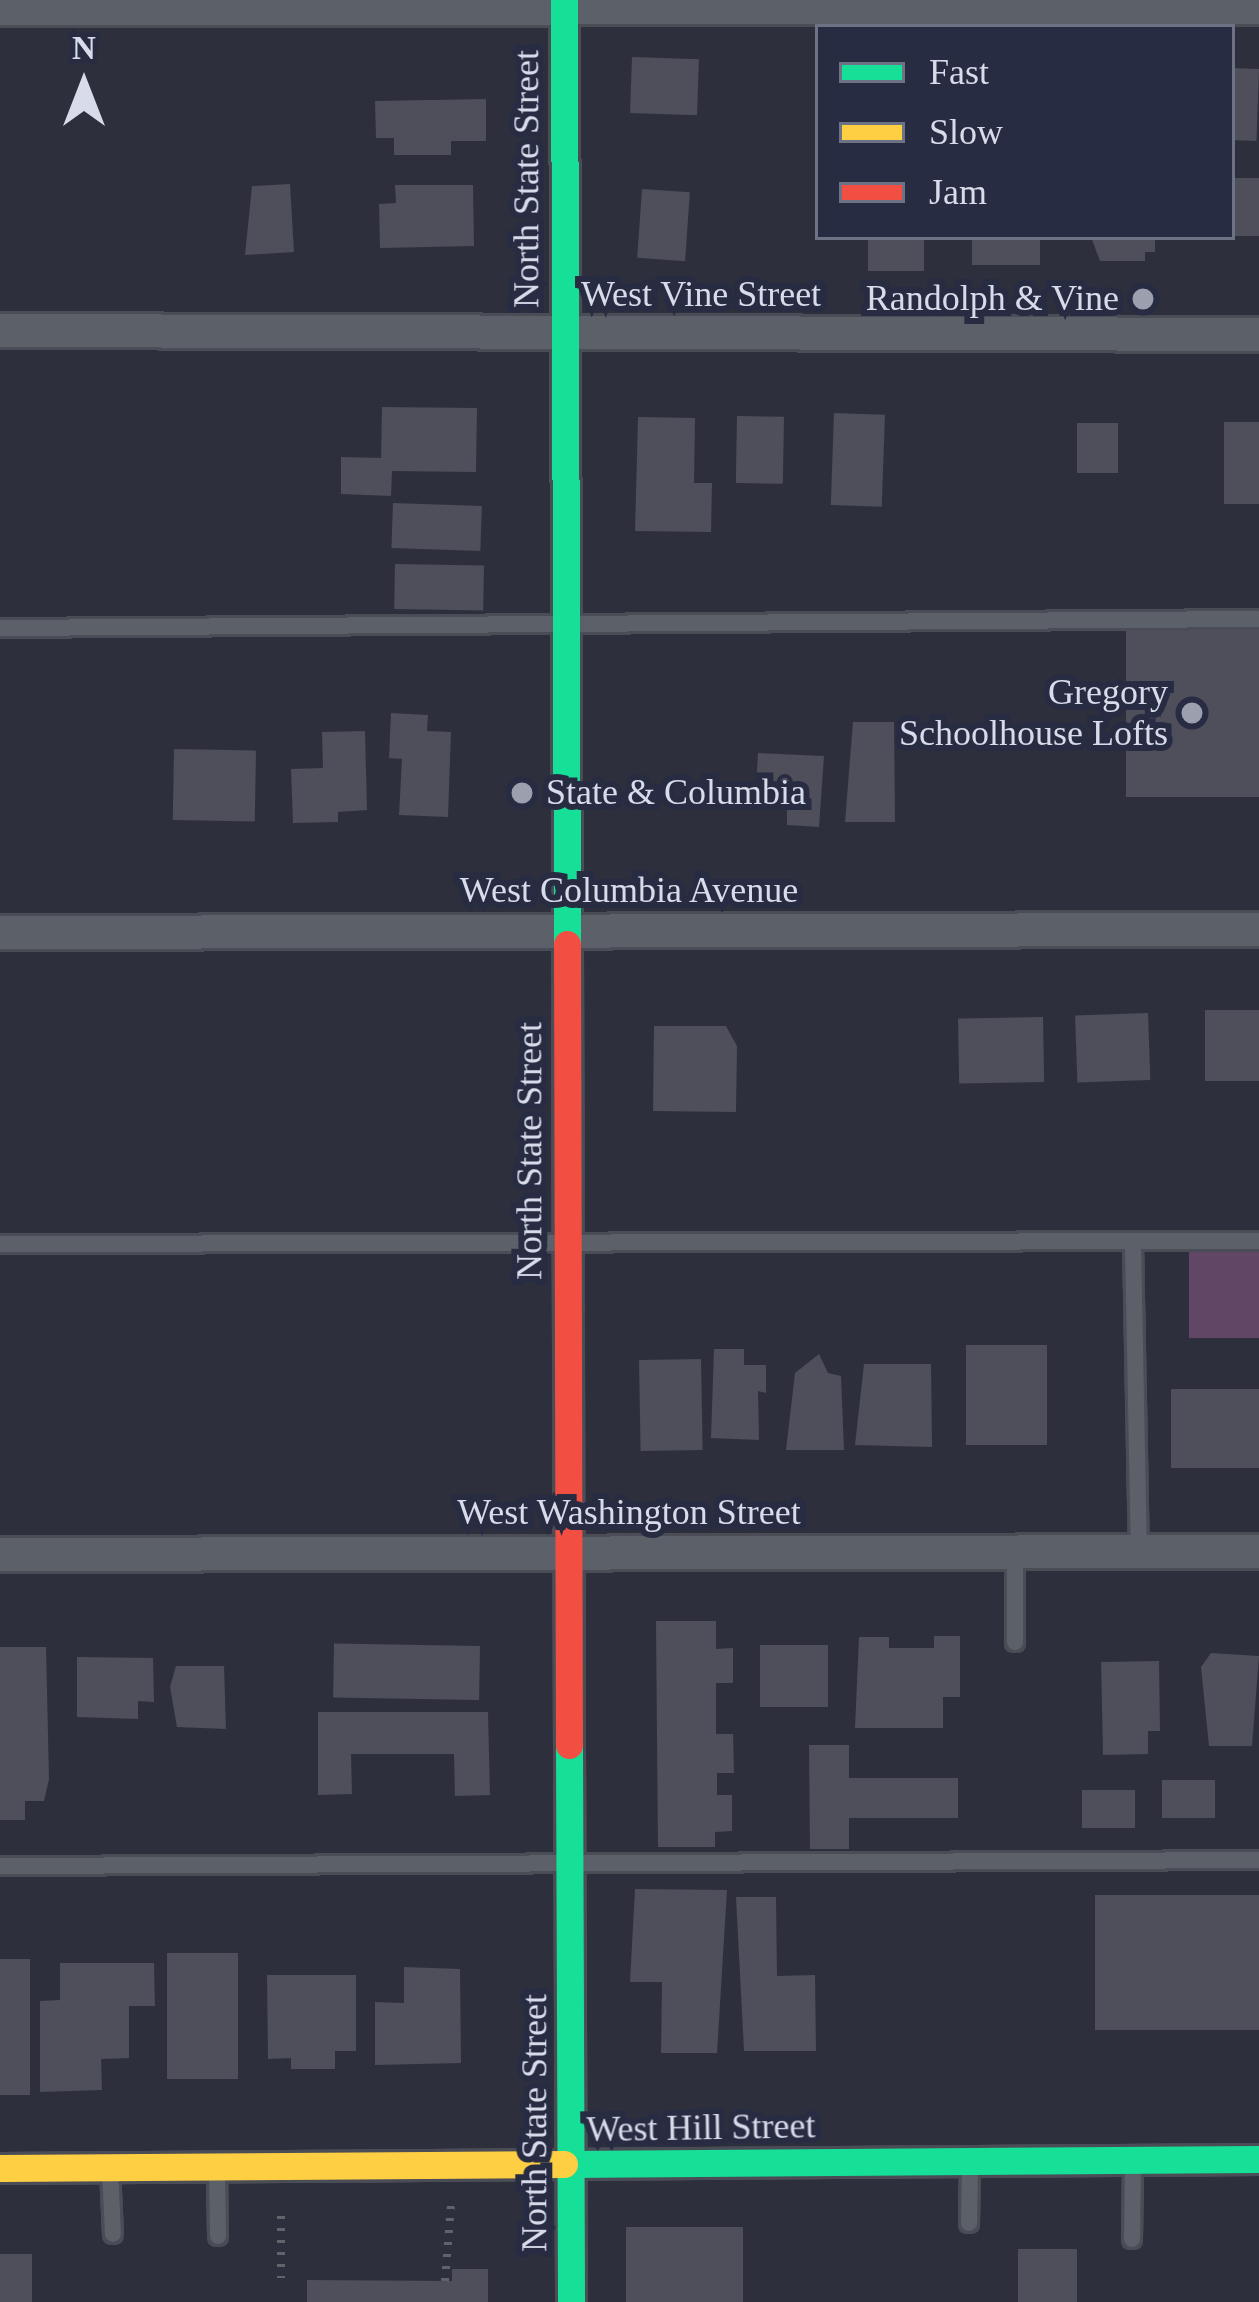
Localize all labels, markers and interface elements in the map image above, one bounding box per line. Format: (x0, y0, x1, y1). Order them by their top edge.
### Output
north arrow (24, 24, 144, 144)
legend (815, 24, 1235, 240)
text: N (72, 30, 96, 66)
street label: North State Street (505, 50, 549, 308)
text: Fast (929, 52, 989, 92)
text: Slow (929, 112, 1003, 152)
text: Jam (929, 172, 987, 212)
street label: West Vine Street (581, 273, 821, 317)
place label: Randolph & Vine (865, 277, 1119, 321)
marker: Randolph & Vine (1130, 286, 1156, 312)
place label: Gregory Schoolhouse Lofts (899, 670, 1168, 755)
marker: Gregory Schoolhouse Lofts (1179, 700, 1205, 726)
place label: State & Columbia (546, 771, 806, 815)
marker: State & Columbia (509, 780, 535, 806)
street label: West Columbia Avenue (459, 869, 799, 913)
street label: North State Street (508, 1022, 552, 1280)
street label: West Washington Street (457, 1491, 801, 1535)
street label: North State Street (513, 1994, 557, 2252)
street label: West Hill Street (586, 2104, 816, 2152)

